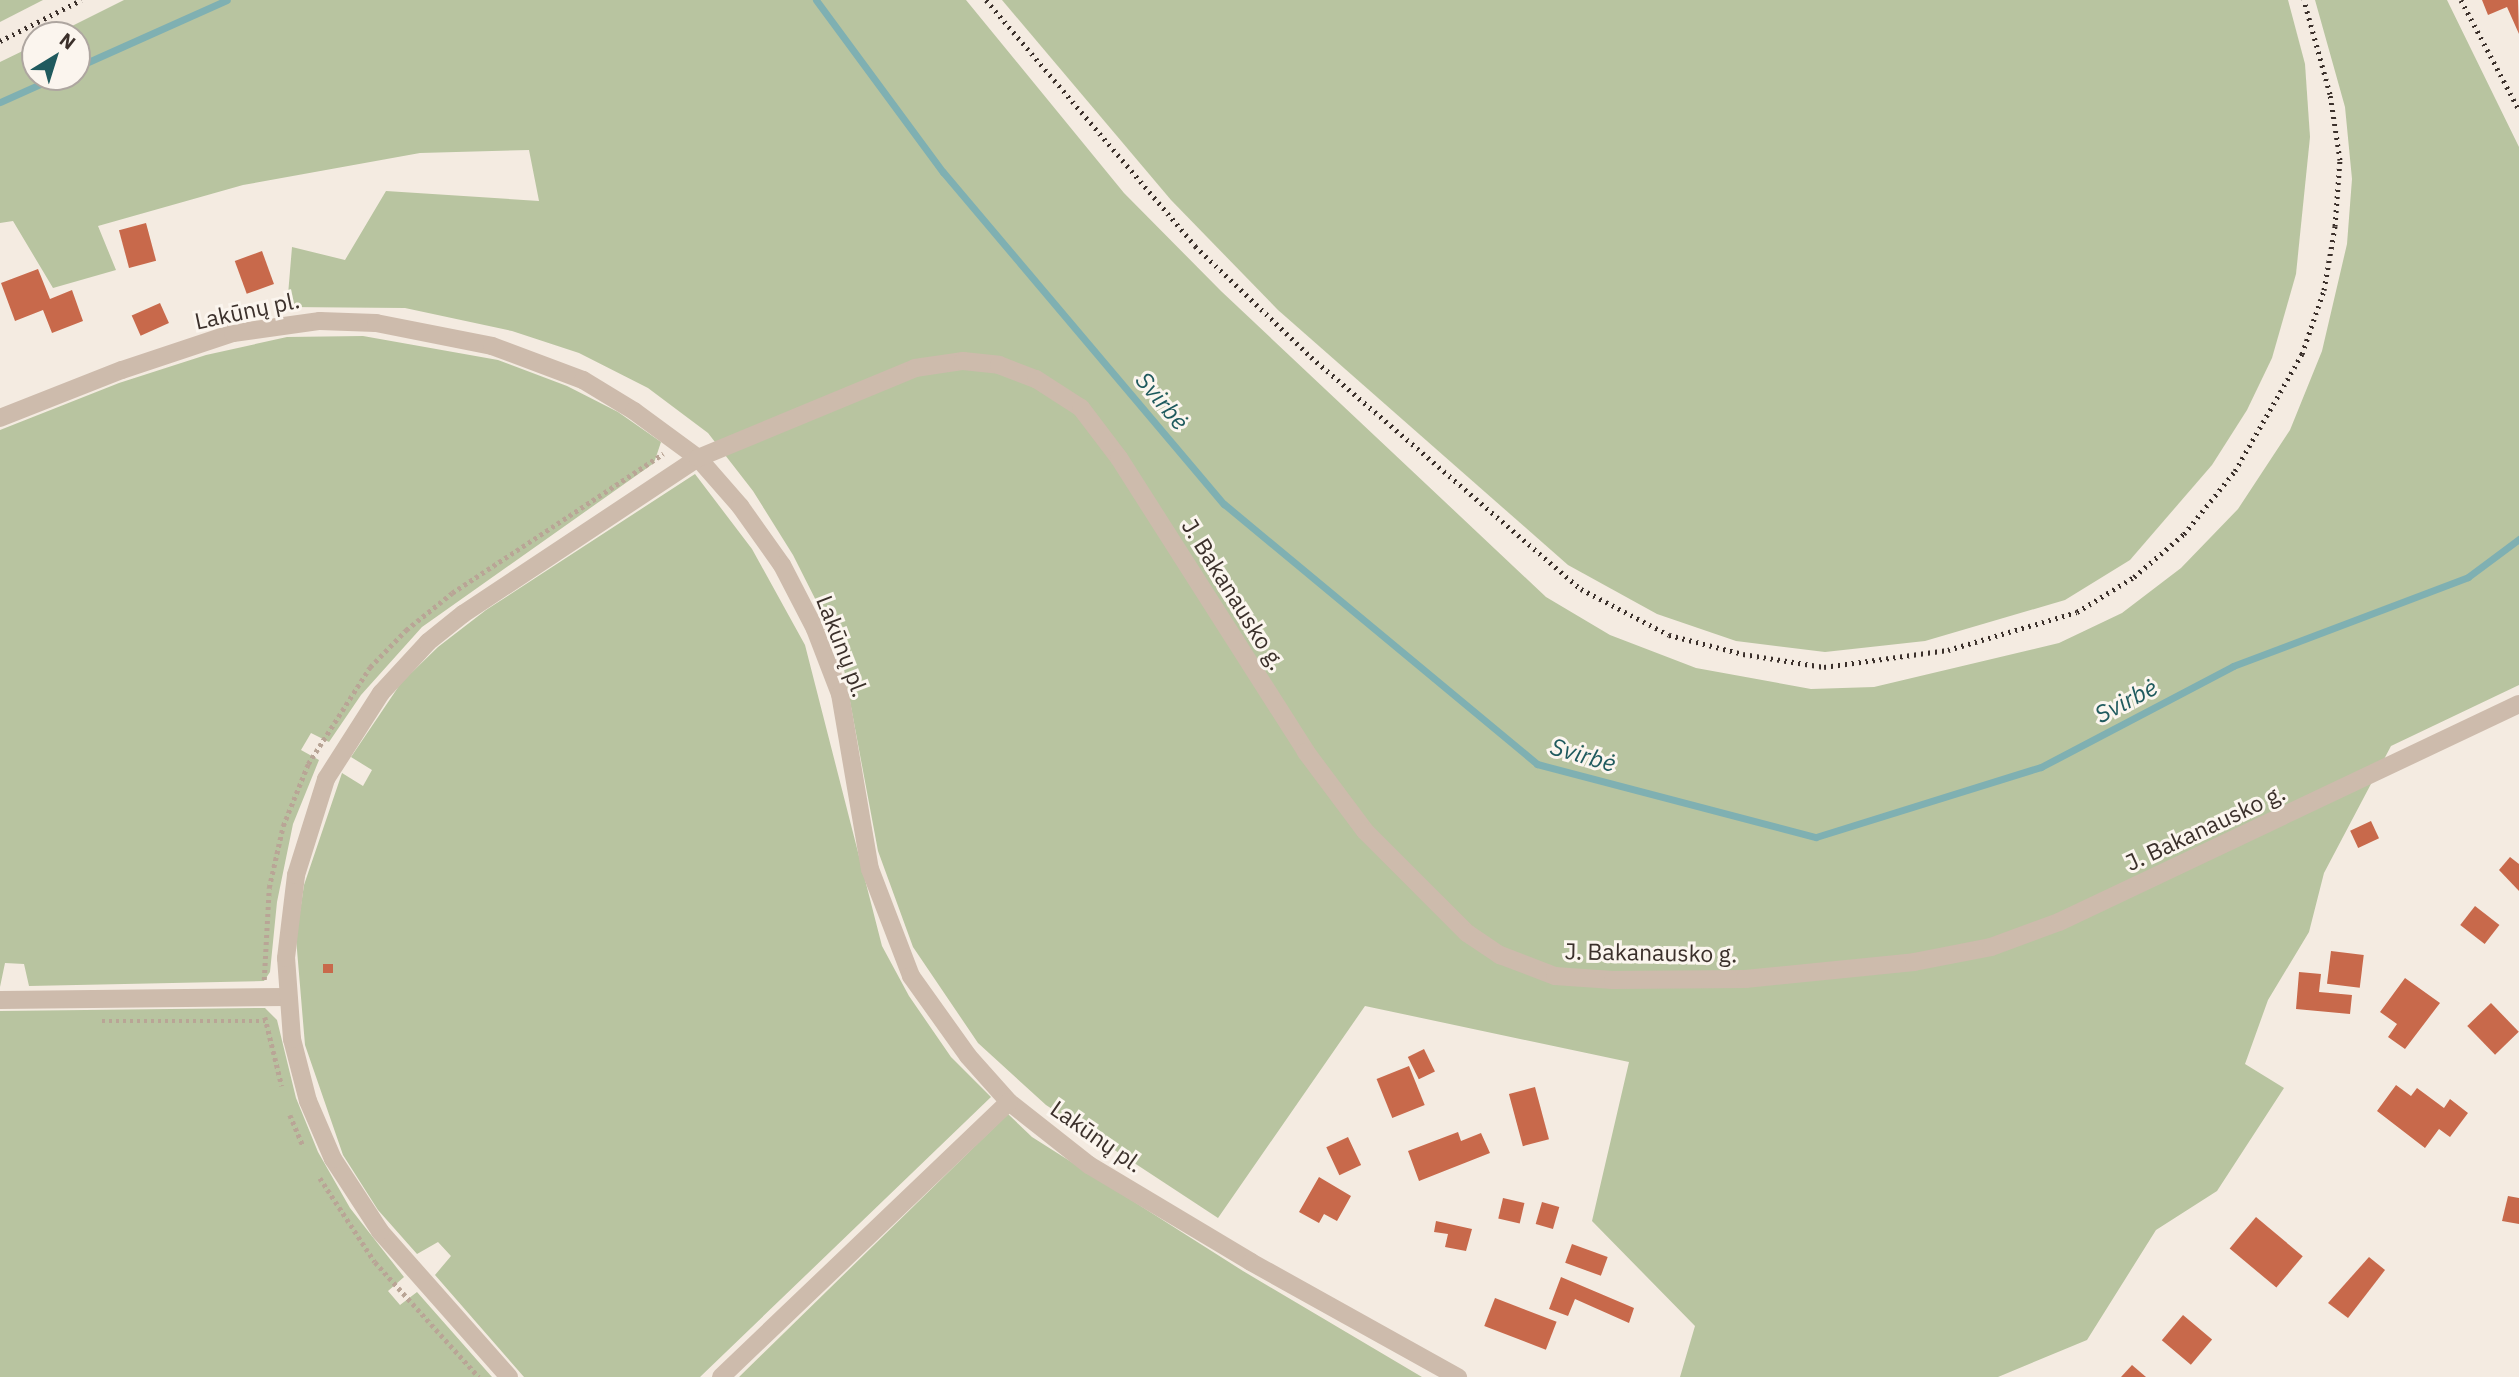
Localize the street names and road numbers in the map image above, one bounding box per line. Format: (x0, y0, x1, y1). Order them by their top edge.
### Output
street label: Lakūnų pl. (192, 285, 302, 335)
street label: J. Bakanausko g. (1176, 513, 1292, 675)
street label: Lakūnų pl. (811, 591, 875, 701)
street label: J. Bakanausko g. (2121, 778, 2289, 876)
street label: J. Bakanausko g. (1564, 937, 1738, 967)
street label: Lakūnų pl. (1046, 1094, 1148, 1178)

